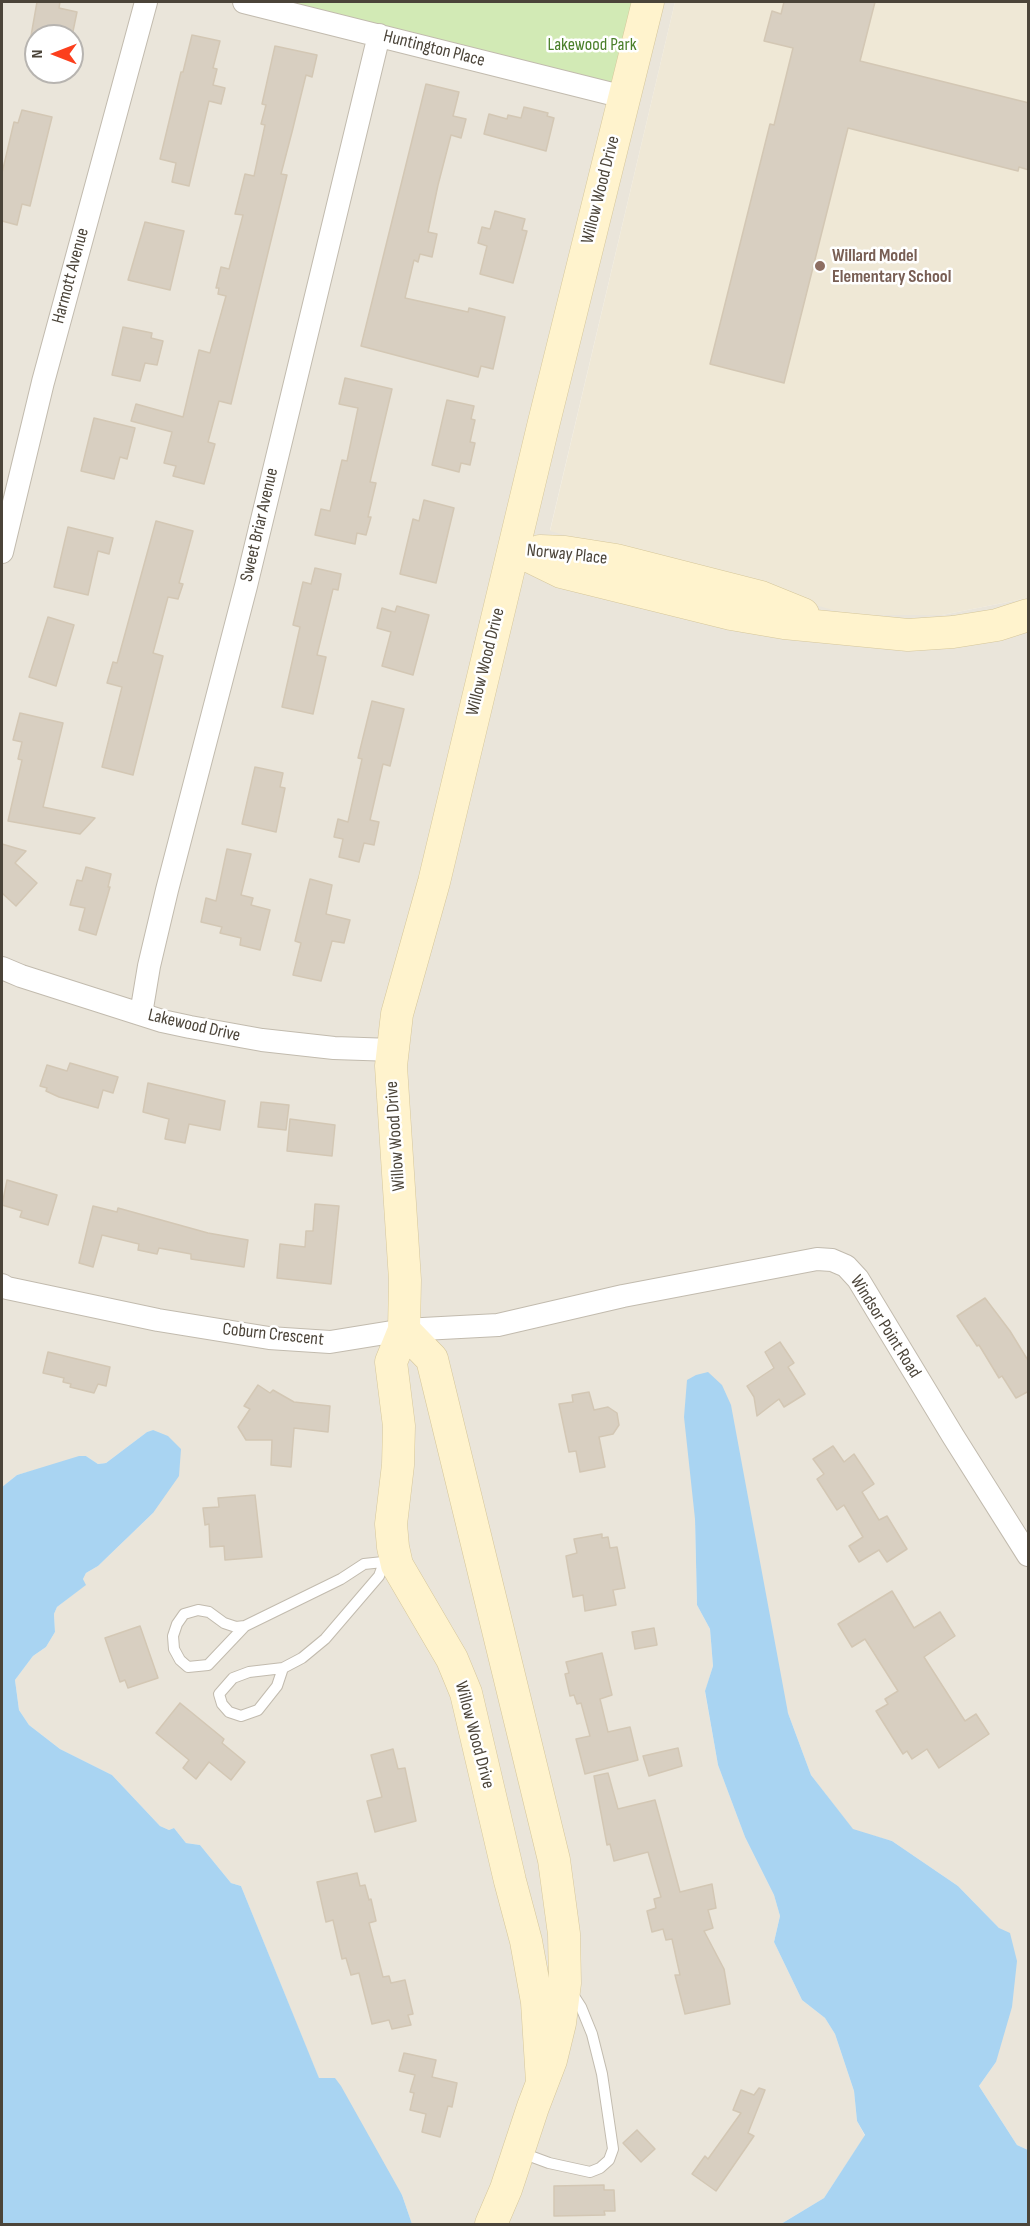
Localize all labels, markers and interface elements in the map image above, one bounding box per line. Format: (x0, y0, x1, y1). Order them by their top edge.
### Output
north arrow (24, 24, 84, 84)
street label: Huntington Place (381, 26, 487, 72)
park label: Lakewood Park (547, 34, 637, 56)
text: N (28, 50, 47, 58)
street label: Willow Wood Drive (577, 134, 625, 246)
street label: Harmott Avenue (48, 226, 94, 326)
place label: Willard Model Elementary School (832, 245, 951, 288)
marker: Willard Model Elementary School (813, 259, 827, 273)
street label: Sweet Briar Avenue (236, 466, 284, 584)
street label: Norway Place (526, 540, 608, 570)
street label: Willow Wood Drive (462, 606, 510, 718)
street label: Lakewood Drive (146, 1005, 242, 1047)
street label: Willow Wood Drive (381, 1080, 411, 1192)
street label: Windsor Point Road (845, 1272, 925, 1382)
street label: Coburn Crescent (221, 1319, 325, 1351)
street label: Willow Wood Drive (449, 1679, 499, 1791)

